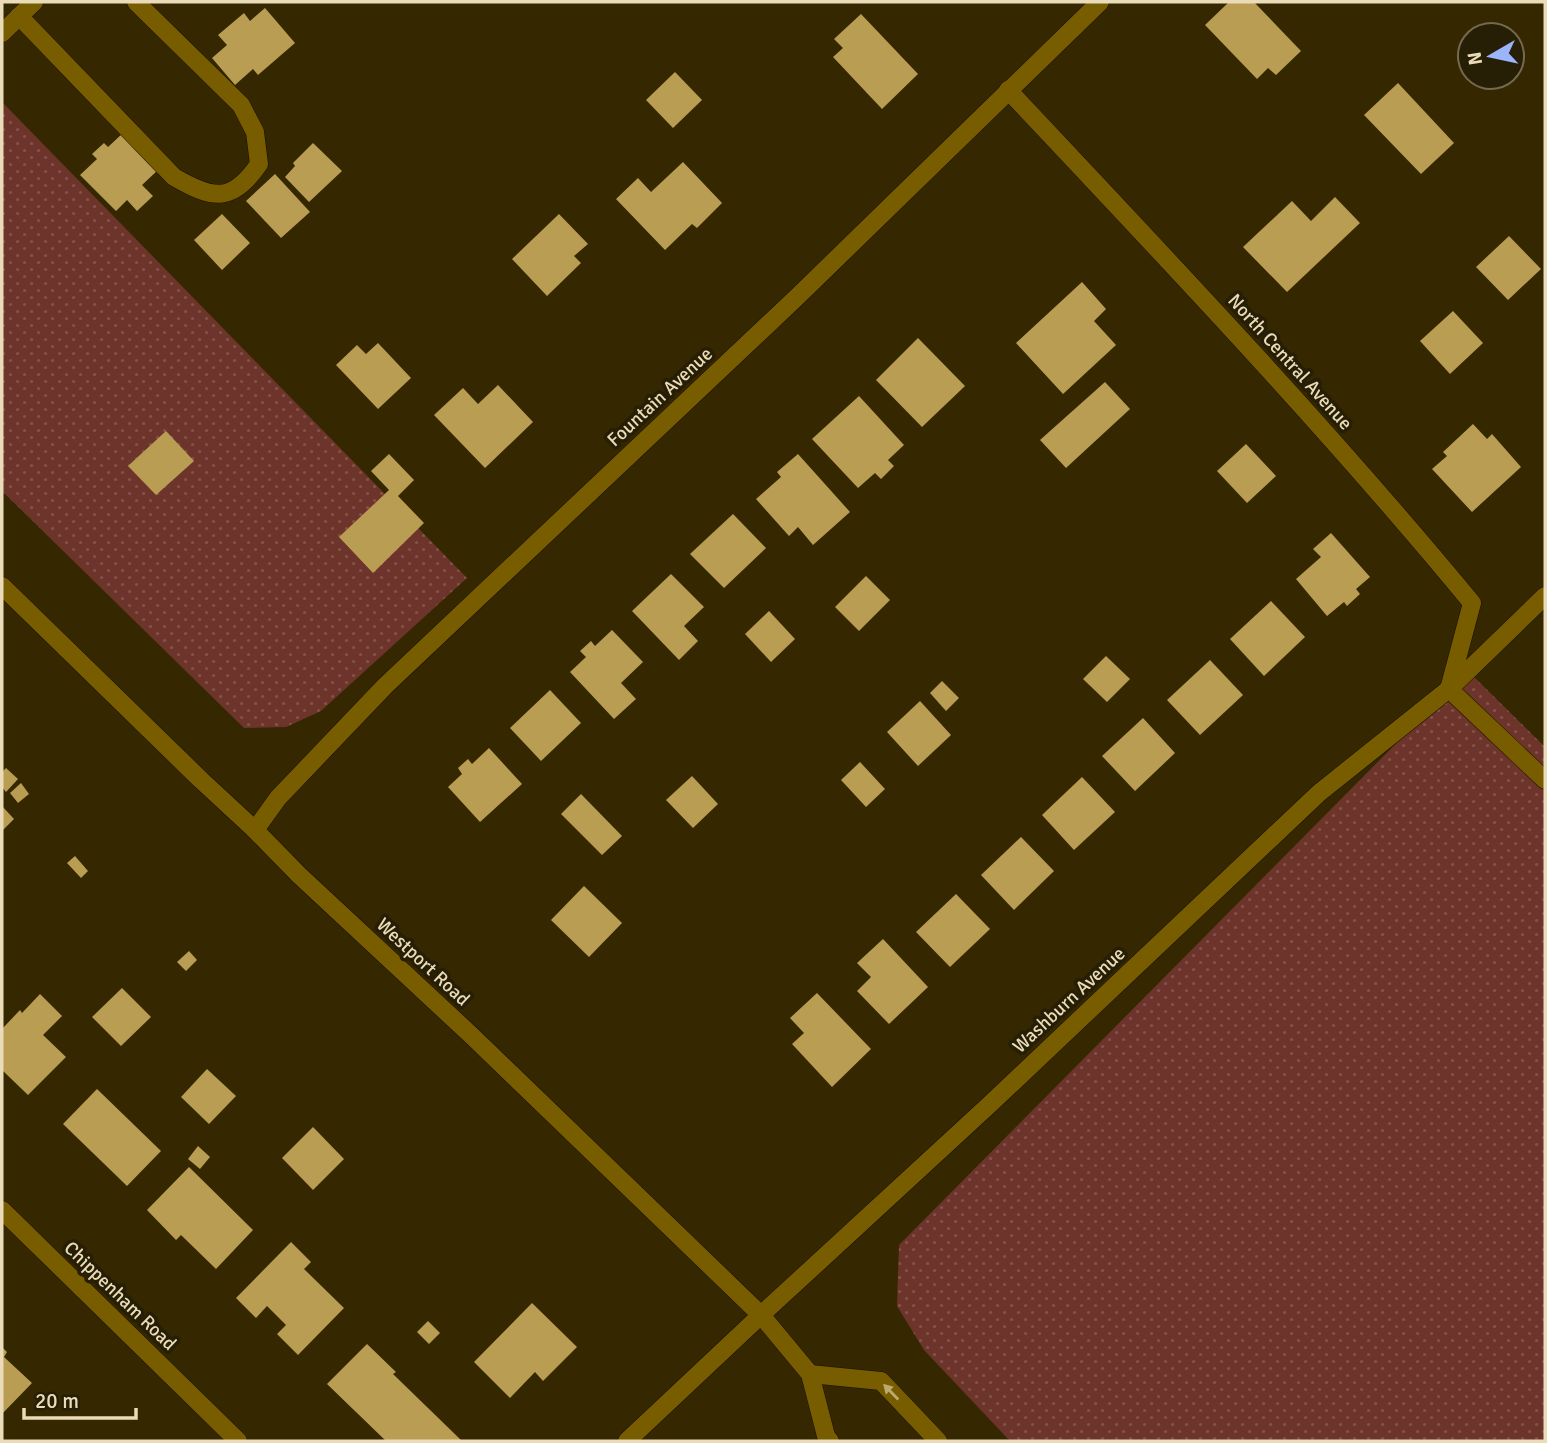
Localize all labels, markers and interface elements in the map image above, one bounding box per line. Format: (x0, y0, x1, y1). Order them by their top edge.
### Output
north arrow (1456, 21, 1526, 91)
text: N (1462, 50, 1488, 67)
street label: North Central Avenue (1223, 289, 1357, 435)
street label: Fountain Avenue (602, 342, 718, 452)
street label: Westport Road (371, 913, 475, 1011)
street label: Washburn Avenue (1008, 942, 1130, 1058)
street label: Chippenham Road (59, 1236, 181, 1356)
scale bar (24, 1376, 136, 1420)
one-way arrow (883, 1384, 899, 1401)
text: 20 m (35, 1388, 79, 1414)

